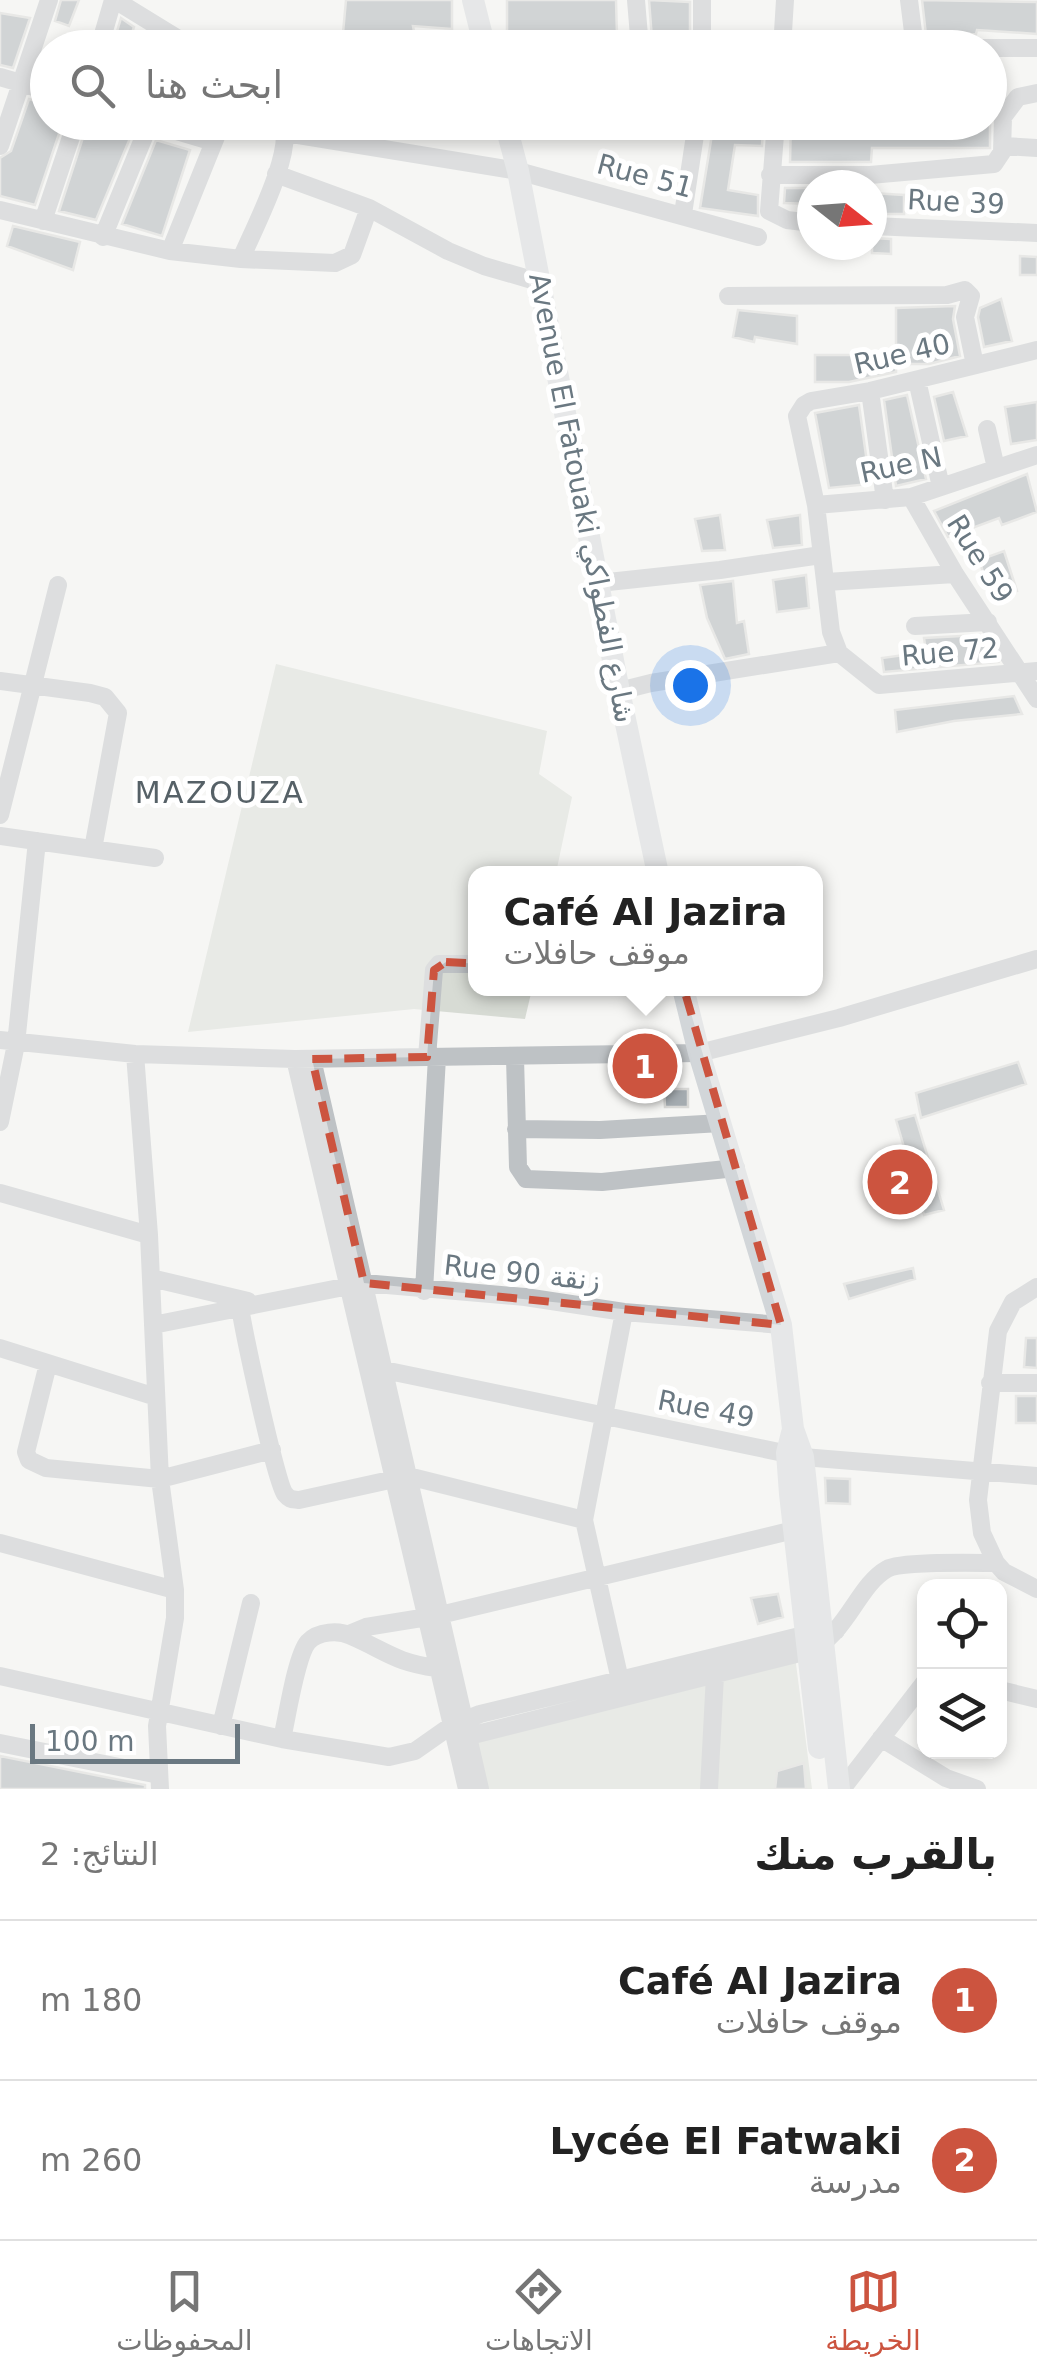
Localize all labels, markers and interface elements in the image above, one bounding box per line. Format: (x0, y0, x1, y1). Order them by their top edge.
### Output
search box (30, 30, 1007, 140)
icon: search (65, 58, 120, 113)
text: ابحث هنا (145, 63, 283, 107)
street label: Rue 51 (594, 147, 696, 205)
north arrow (797, 170, 887, 260)
street label: Rue 39 (906, 183, 1006, 221)
street label: Avenue El Fatouaki شارع الفطواكي (522, 270, 642, 726)
street label: Rue 40 (851, 327, 953, 381)
street label: Rue N (857, 440, 945, 490)
street label: Rue 59 (940, 509, 1020, 609)
street label: Rue 72 (900, 631, 1000, 673)
your location (665, 660, 716, 711)
district label: MAZOUZA (135, 775, 305, 810)
popup (468, 866, 823, 996)
text: Café Al Jazira (503, 890, 788, 934)
text: موقف حافلات (503, 934, 690, 972)
pin: 1 (612, 1028, 678, 1104)
pin: 2 (868, 1144, 932, 1220)
street label: Rue 90 زنقة (442, 1248, 602, 1298)
street label: Rue 49 (655, 1383, 757, 1435)
map controls (917, 1579, 1007, 1759)
button: locate (917, 1579, 1007, 1669)
button: layers (917, 1669, 1007, 1759)
scale bar (30, 1719, 240, 1764)
text: 100 m (45, 1725, 135, 1758)
text: بالقرب منك (754, 1830, 997, 1879)
text: النتائج: 2 (40, 1835, 159, 1873)
text: Café Al Jazira (618, 1959, 902, 2003)
text: 180 m (40, 1981, 142, 2019)
text: 1 (953, 1981, 976, 2019)
text: موقف حافلات (716, 2003, 902, 2041)
text: Lycée El Fatwaki (549, 2119, 902, 2163)
text: 260 m (40, 2141, 142, 2179)
text: 2 (953, 2141, 976, 2179)
text: مدرسة (809, 2163, 902, 2201)
tab: المحفوظات (116, 2264, 253, 2357)
tab: الاتجاهات (485, 2264, 593, 2357)
tab: الخريطة (825, 2264, 921, 2357)

